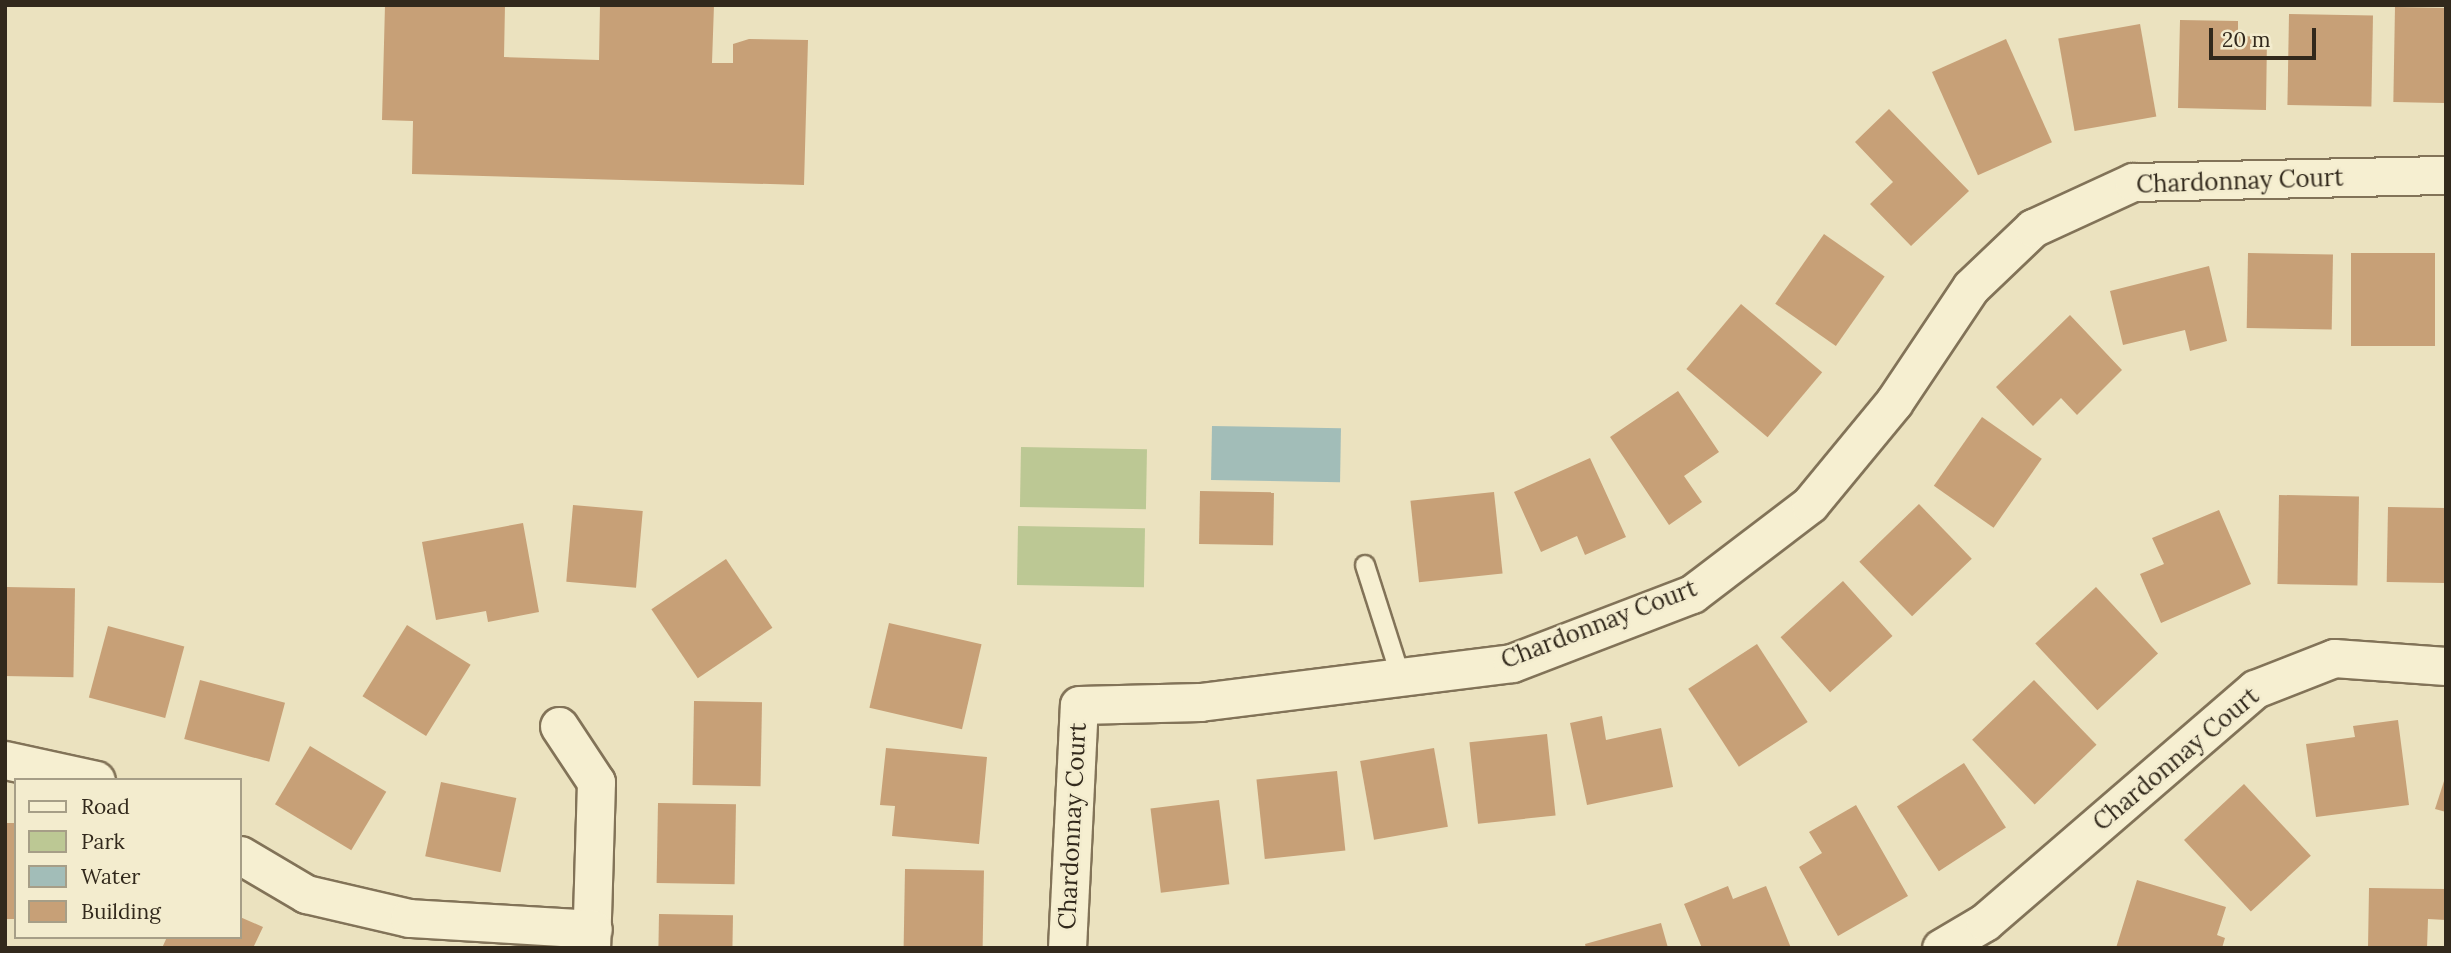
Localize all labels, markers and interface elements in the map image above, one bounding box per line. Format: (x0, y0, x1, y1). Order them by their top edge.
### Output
scale bar (2213, 14, 2320, 58)
text: 20 m (2222, 26, 2271, 53)
street label: Chardonnay Court (2136, 163, 2344, 199)
street label: Chardonnay Court (1497, 573, 1701, 675)
street label: Chardonnay Court (2087, 681, 2265, 837)
street label: Chardonnay Court (1052, 722, 1092, 930)
legend (14, 778, 242, 939)
text: Road (81, 793, 130, 820)
text: Park (81, 828, 125, 855)
text: Water (81, 863, 140, 890)
text: Building (81, 898, 161, 925)

